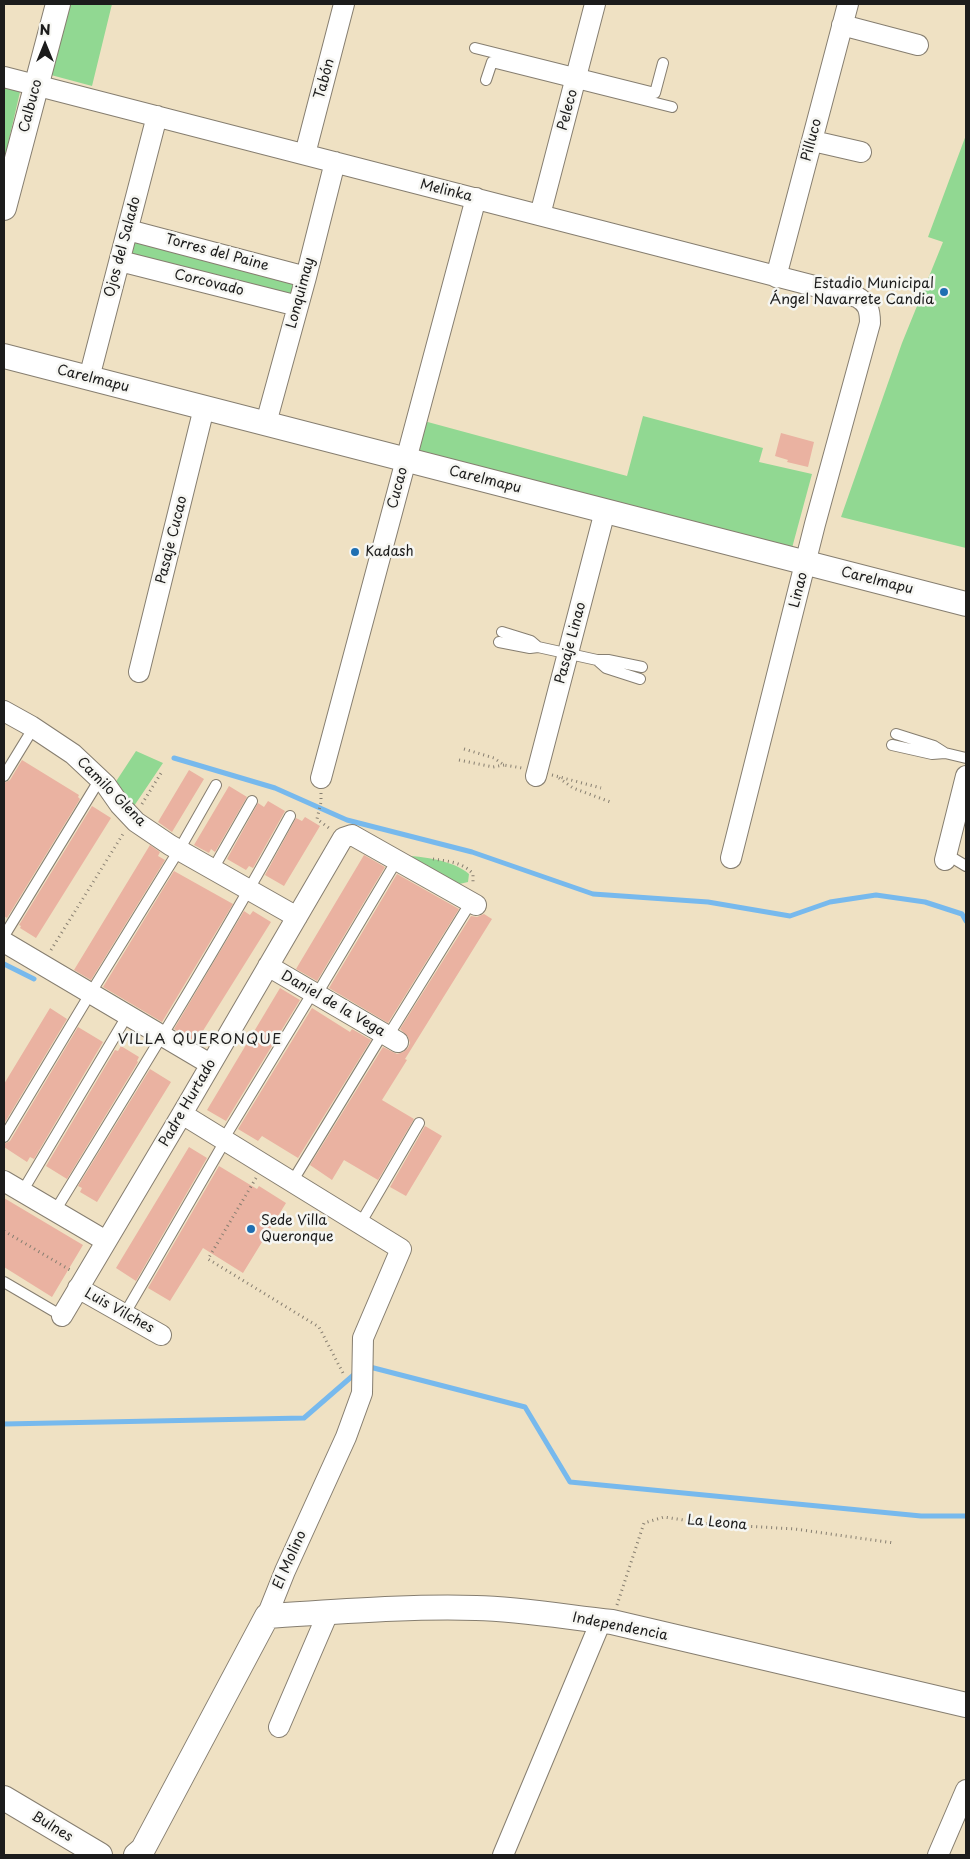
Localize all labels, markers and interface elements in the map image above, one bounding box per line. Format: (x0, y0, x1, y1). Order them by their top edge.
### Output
text: N (39, 19, 51, 40)
north arrow (20, 20, 70, 70)
street label: Tabón (312, 57, 338, 101)
street label: Calbuco (16, 78, 46, 134)
street label: Peleco (554, 88, 582, 132)
street label: Pilluco (798, 117, 826, 163)
street label: Melinka (418, 176, 474, 206)
street label: Ojos del Salado (102, 195, 144, 299)
street label: Torres del Paine (163, 231, 271, 275)
street label: Lonquimay (283, 256, 319, 330)
street label: Corcovado (173, 266, 245, 300)
place label: Estadio Municipal Ángel Navarrete Candia (770, 276, 934, 308)
marker: Estadio Municipal Ángel Navarrete Candia (938, 286, 950, 298)
street label: Carelmapu (55, 362, 131, 396)
street label: Carelmapu (447, 463, 523, 497)
street label: Cucao (384, 465, 412, 511)
street label: Pasaje Cucao (153, 494, 191, 586)
place label: Kadash (365, 544, 414, 560)
marker: Kadash (349, 546, 361, 558)
street label: Carelmapu (839, 564, 915, 598)
street label: Linao (786, 570, 812, 610)
street label: Pasaje Linao (552, 600, 590, 686)
street label: Camilo Glena (73, 754, 149, 830)
street label: Daniel de la Vega (278, 967, 388, 1041)
district label: VILLA QUERONQUE (117, 1031, 283, 1049)
street label: Padre Hurtado (156, 1056, 220, 1150)
place label: Sede Villa Queronque (261, 1213, 334, 1246)
marker: Sede Villa Queronque (245, 1223, 257, 1235)
street label: Luis Vilches (81, 1285, 157, 1337)
street label: La Leona (686, 1512, 748, 1534)
street label: El Molino (270, 1528, 310, 1592)
street label: Independencia (571, 1609, 669, 1645)
street label: Bulnes (28, 1808, 76, 1846)

